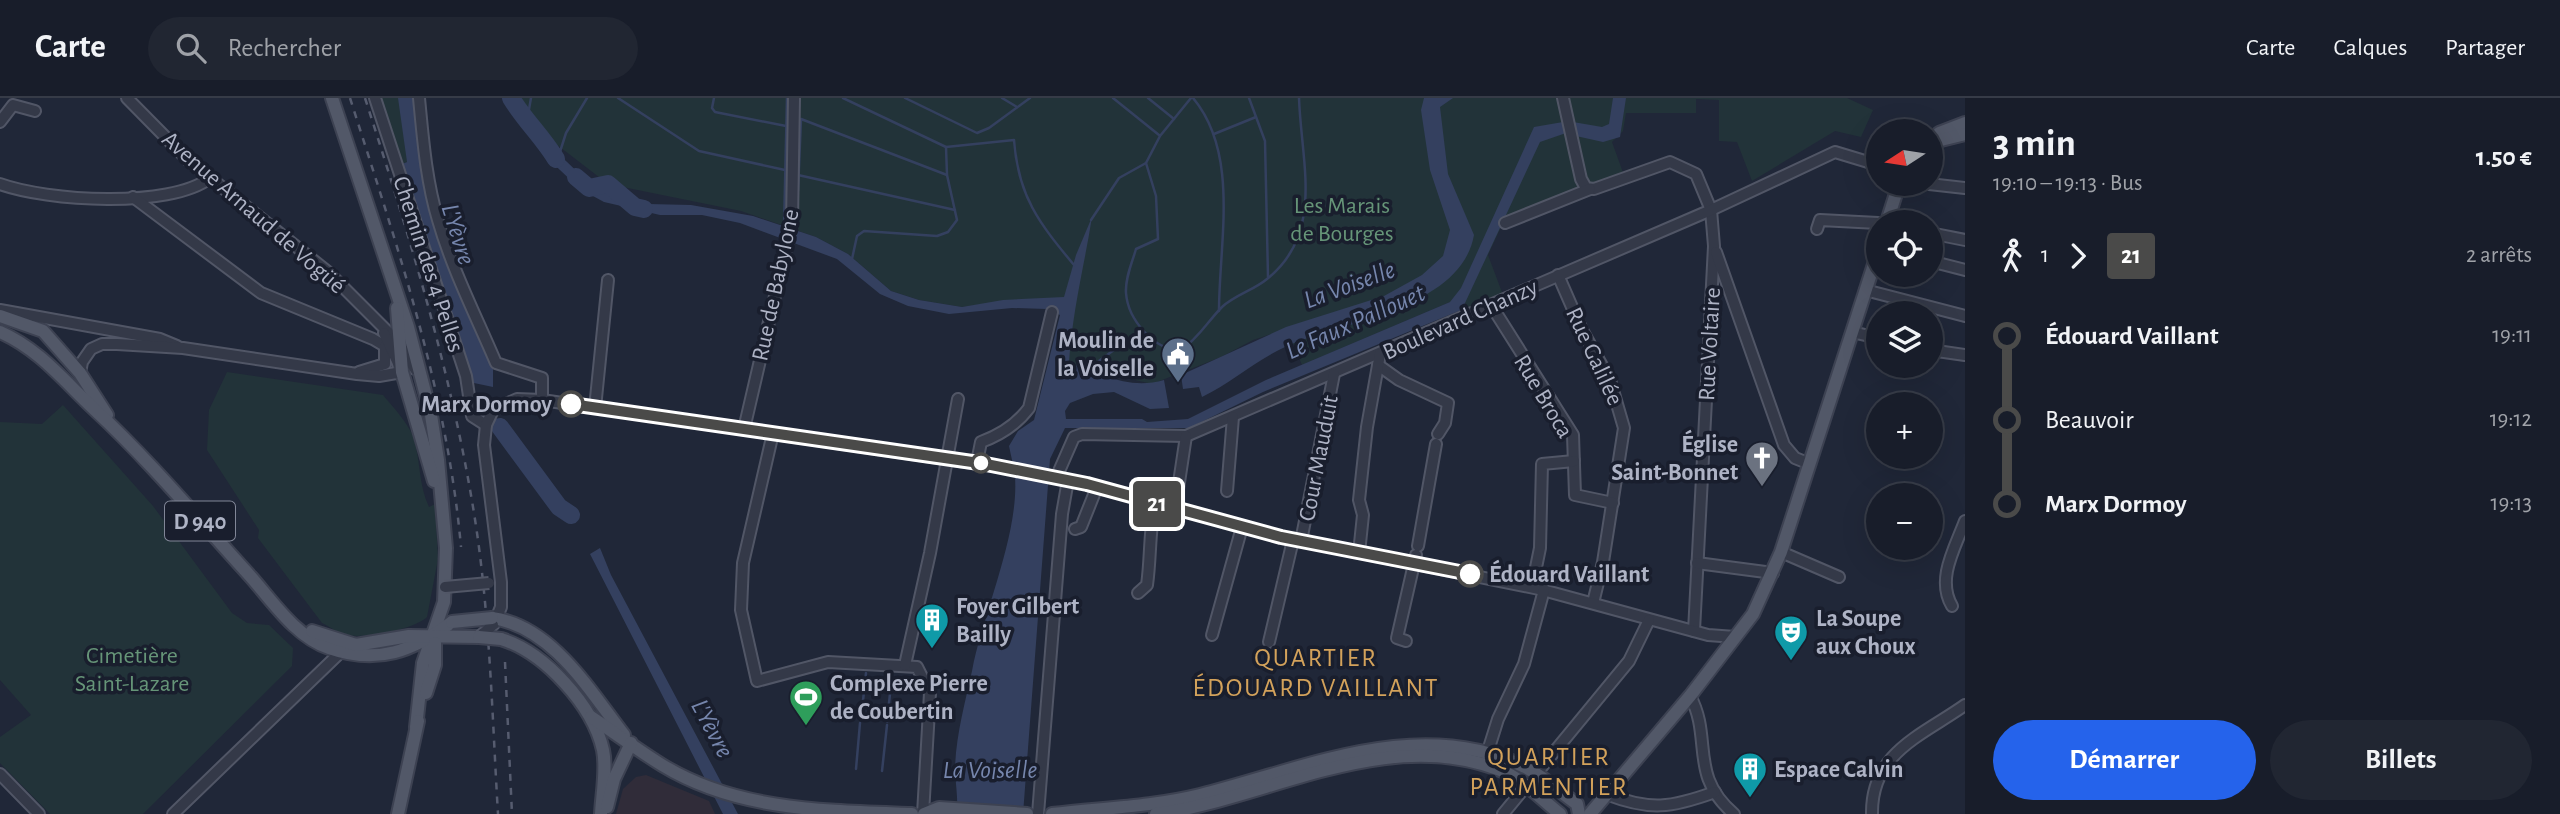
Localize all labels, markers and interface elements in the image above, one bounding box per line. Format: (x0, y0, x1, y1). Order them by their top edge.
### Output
search box (148, 17, 638, 80)
icon: search (172, 29, 210, 67)
text: Carte (35, 31, 106, 64)
text: Rechercher (228, 35, 341, 61)
text: Carte (2246, 36, 2295, 60)
text: Calques (2333, 36, 2407, 60)
text: Partager (2445, 36, 2525, 60)
north arrow (1866, 119, 1942, 196)
map controls (1866, 119, 1943, 560)
text: 3 min (1993, 125, 2076, 163)
street label: Avenue Arnaud de Vogüé (157, 127, 350, 299)
text: 1.50 € (2476, 144, 2532, 170)
text: 19:10 – 19:13 · Bus (1993, 172, 2142, 195)
street label: Chemin des 4 Pelles (388, 173, 468, 355)
park label: Les Marais de Bourges (1290, 194, 1394, 246)
water label: L'Yèvre (436, 201, 480, 268)
street label: Rue de Babylone (748, 207, 804, 363)
button: locate (1866, 210, 1943, 287)
icon: walk (1993, 237, 2031, 275)
icon: forward (2059, 237, 2097, 275)
text: 1 (2041, 244, 2049, 267)
text: 21 (2121, 244, 2141, 268)
text: 2 arrêts (2466, 244, 2532, 267)
water label: La Voiselle (1300, 256, 1399, 313)
street label: Boulevard Chanzy (1379, 275, 1541, 365)
water label: Le Faux Pallouet (1282, 279, 1430, 364)
street label: Rue Voltaire (1695, 287, 1725, 401)
button: layers (1866, 301, 1943, 378)
street label: Rue Galilée (1561, 304, 1627, 409)
text: Édouard Vaillant (2045, 323, 2219, 349)
text: 19:11 (2492, 324, 2532, 347)
place label: Moulin de la Voiselle (1057, 329, 1154, 381)
public building icon: Moulin de la Voiselle (1159, 335, 1197, 384)
street label: Rue Broca (1509, 351, 1577, 442)
marker: Marx Dormoy (558, 391, 584, 417)
button: + (1866, 392, 1943, 469)
place label: Marx Dormoy (421, 393, 552, 417)
street label: Cour Mauduit (1295, 393, 1343, 523)
text: Beauvoir (2045, 407, 2134, 433)
text: 19:12 (2490, 408, 2532, 431)
place label: Église Saint-Bonnet (1611, 429, 1738, 485)
church icon: Église Saint-Bonnet (1743, 439, 1781, 488)
unlabelled marker (971, 453, 991, 473)
line badge: 21 (1126, 481, 1188, 527)
button: − (1866, 483, 1943, 560)
text: Marx Dormoy (2045, 491, 2187, 517)
text: 21 (1147, 492, 1167, 516)
text: 19:13 (2491, 492, 2532, 515)
road number: D 940 (165, 502, 235, 540)
place label: Édouard Vaillant (1489, 559, 1649, 587)
marker: Édouard Vaillant (1457, 561, 1483, 587)
place label: Foyer Gilbert Bailly (956, 595, 1079, 647)
building icon: Foyer Gilbert Bailly (913, 601, 951, 650)
place label: La Soupe aux Choux (1816, 607, 1916, 659)
theatre icon: La Soupe aux Choux (1772, 613, 1810, 662)
park label: Cimetière Saint-Lazare (75, 644, 189, 696)
district label: QUARTIER ÉDOUARD VAILLANT (1192, 645, 1440, 701)
place label: Complexe Pierre de Coubertin (830, 672, 988, 724)
sports icon: Complexe Pierre de Coubertin (787, 678, 825, 727)
water label: L'Yèvre (686, 695, 738, 762)
button: Démarrer (1993, 720, 2256, 800)
button: Billets (2270, 720, 2532, 800)
district label: QUARTIER PARMENTIER (1470, 744, 1628, 800)
building icon: Espace Calvin (1731, 750, 1769, 799)
water label: La Voiselle (943, 757, 1038, 783)
place label: Espace Calvin (1774, 758, 1904, 782)

